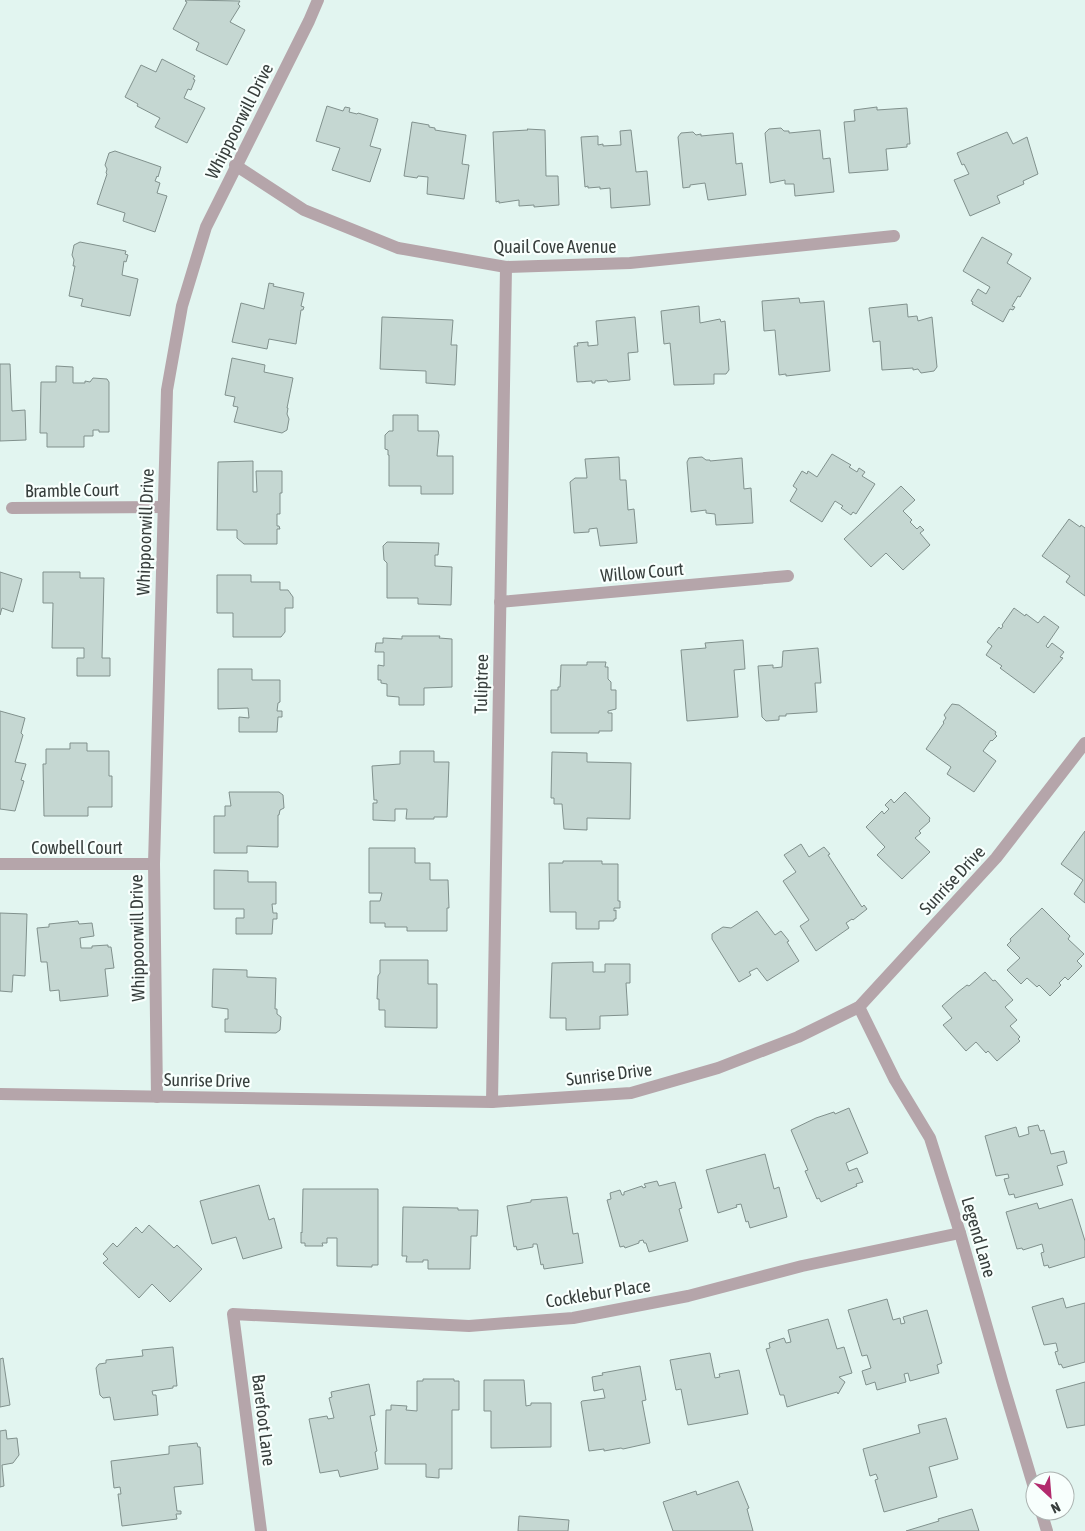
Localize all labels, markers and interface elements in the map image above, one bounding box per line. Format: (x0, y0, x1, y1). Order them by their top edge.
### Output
street label: Whippoorwill Drive (201, 60, 277, 182)
street label: Quail Cove Avenue (493, 236, 617, 257)
street label: Whippoorwill Drive (132, 468, 158, 596)
street label: Bramble Court (25, 479, 119, 501)
street label: Willow Court (599, 558, 685, 586)
street label: Tuliptree (470, 654, 492, 714)
street label: Cowbell Court (31, 837, 123, 858)
street label: Sunrise Drive (915, 841, 989, 919)
street label: Whippoorwill Drive (125, 874, 149, 1002)
street label: Sunrise Drive (565, 1058, 653, 1090)
street label: Sunrise Drive (164, 1069, 250, 1091)
street label: Legend Lane (958, 1194, 1000, 1280)
street label: Cocklebur Place (544, 1274, 652, 1312)
street label: Barefoot Lane (248, 1373, 280, 1467)
north arrow (1025, 1471, 1075, 1521)
text: N (1048, 1499, 1063, 1517)

